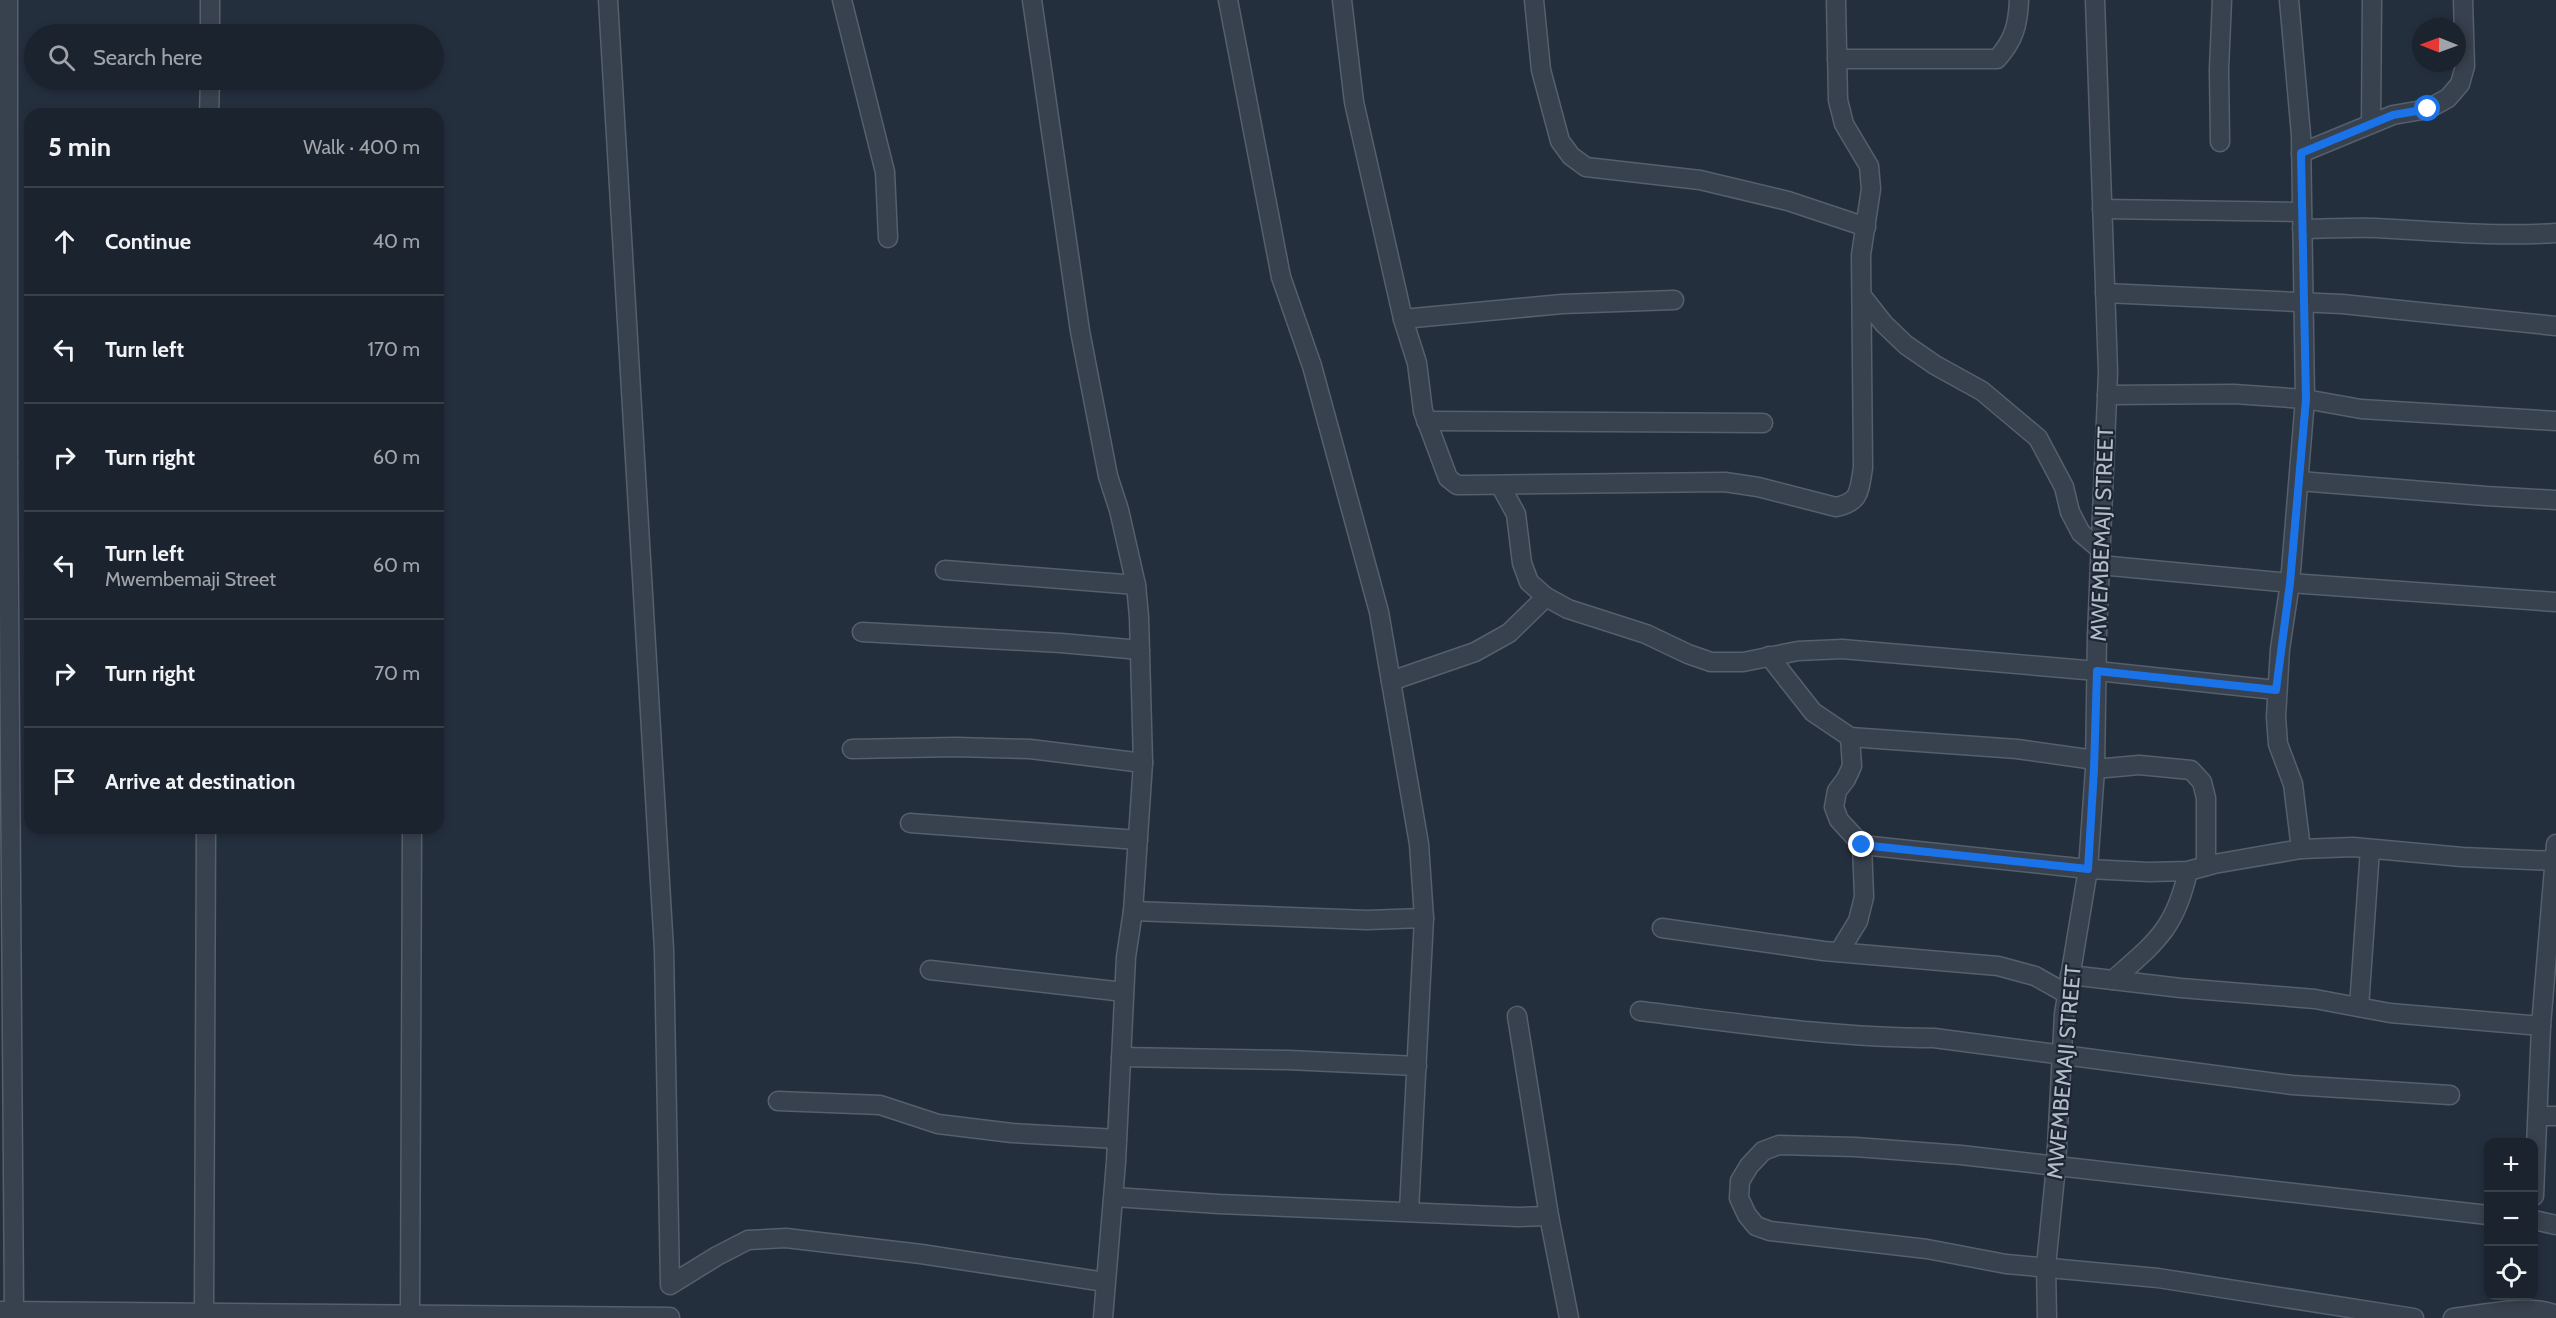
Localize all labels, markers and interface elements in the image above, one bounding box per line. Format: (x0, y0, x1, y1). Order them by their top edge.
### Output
north arrow (2412, 18, 2466, 72)
search box (24, 24, 444, 90)
icon: search (45, 41, 78, 74)
text: Search here (93, 44, 202, 71)
route start (2414, 95, 2440, 121)
text: 5 min (48, 131, 111, 163)
text: Walk · 400 m (303, 135, 420, 159)
icon: ahead (48, 225, 81, 258)
text: Continue (105, 228, 191, 255)
text: 40 m (372, 229, 420, 253)
icon: left (48, 333, 81, 366)
text: Turn left (105, 336, 184, 363)
text: 170 m (368, 337, 420, 361)
street label: MWEMBEMAJI STREET (2085, 426, 2119, 642)
icon: right (48, 441, 81, 474)
text: Turn right (105, 444, 195, 471)
text: 60 m (373, 445, 420, 469)
text: Turn left (105, 540, 184, 567)
icon: left (48, 549, 81, 582)
text: 60 m (373, 553, 420, 577)
text: Mwembemaji Street (105, 567, 276, 591)
icon: right (48, 657, 81, 690)
text: Turn right (105, 660, 195, 687)
text: 70 m (374, 661, 420, 685)
icon: arrive (48, 765, 81, 798)
text: Arrive at destination (105, 768, 295, 795)
route end (1848, 831, 1874, 857)
street label: MWEMBEMAJI STREET (2041, 963, 2087, 1180)
map controls (2484, 1138, 2538, 1300)
button: + (2484, 1138, 2538, 1192)
button: − (2484, 1192, 2538, 1246)
button: locate (2484, 1246, 2538, 1300)

